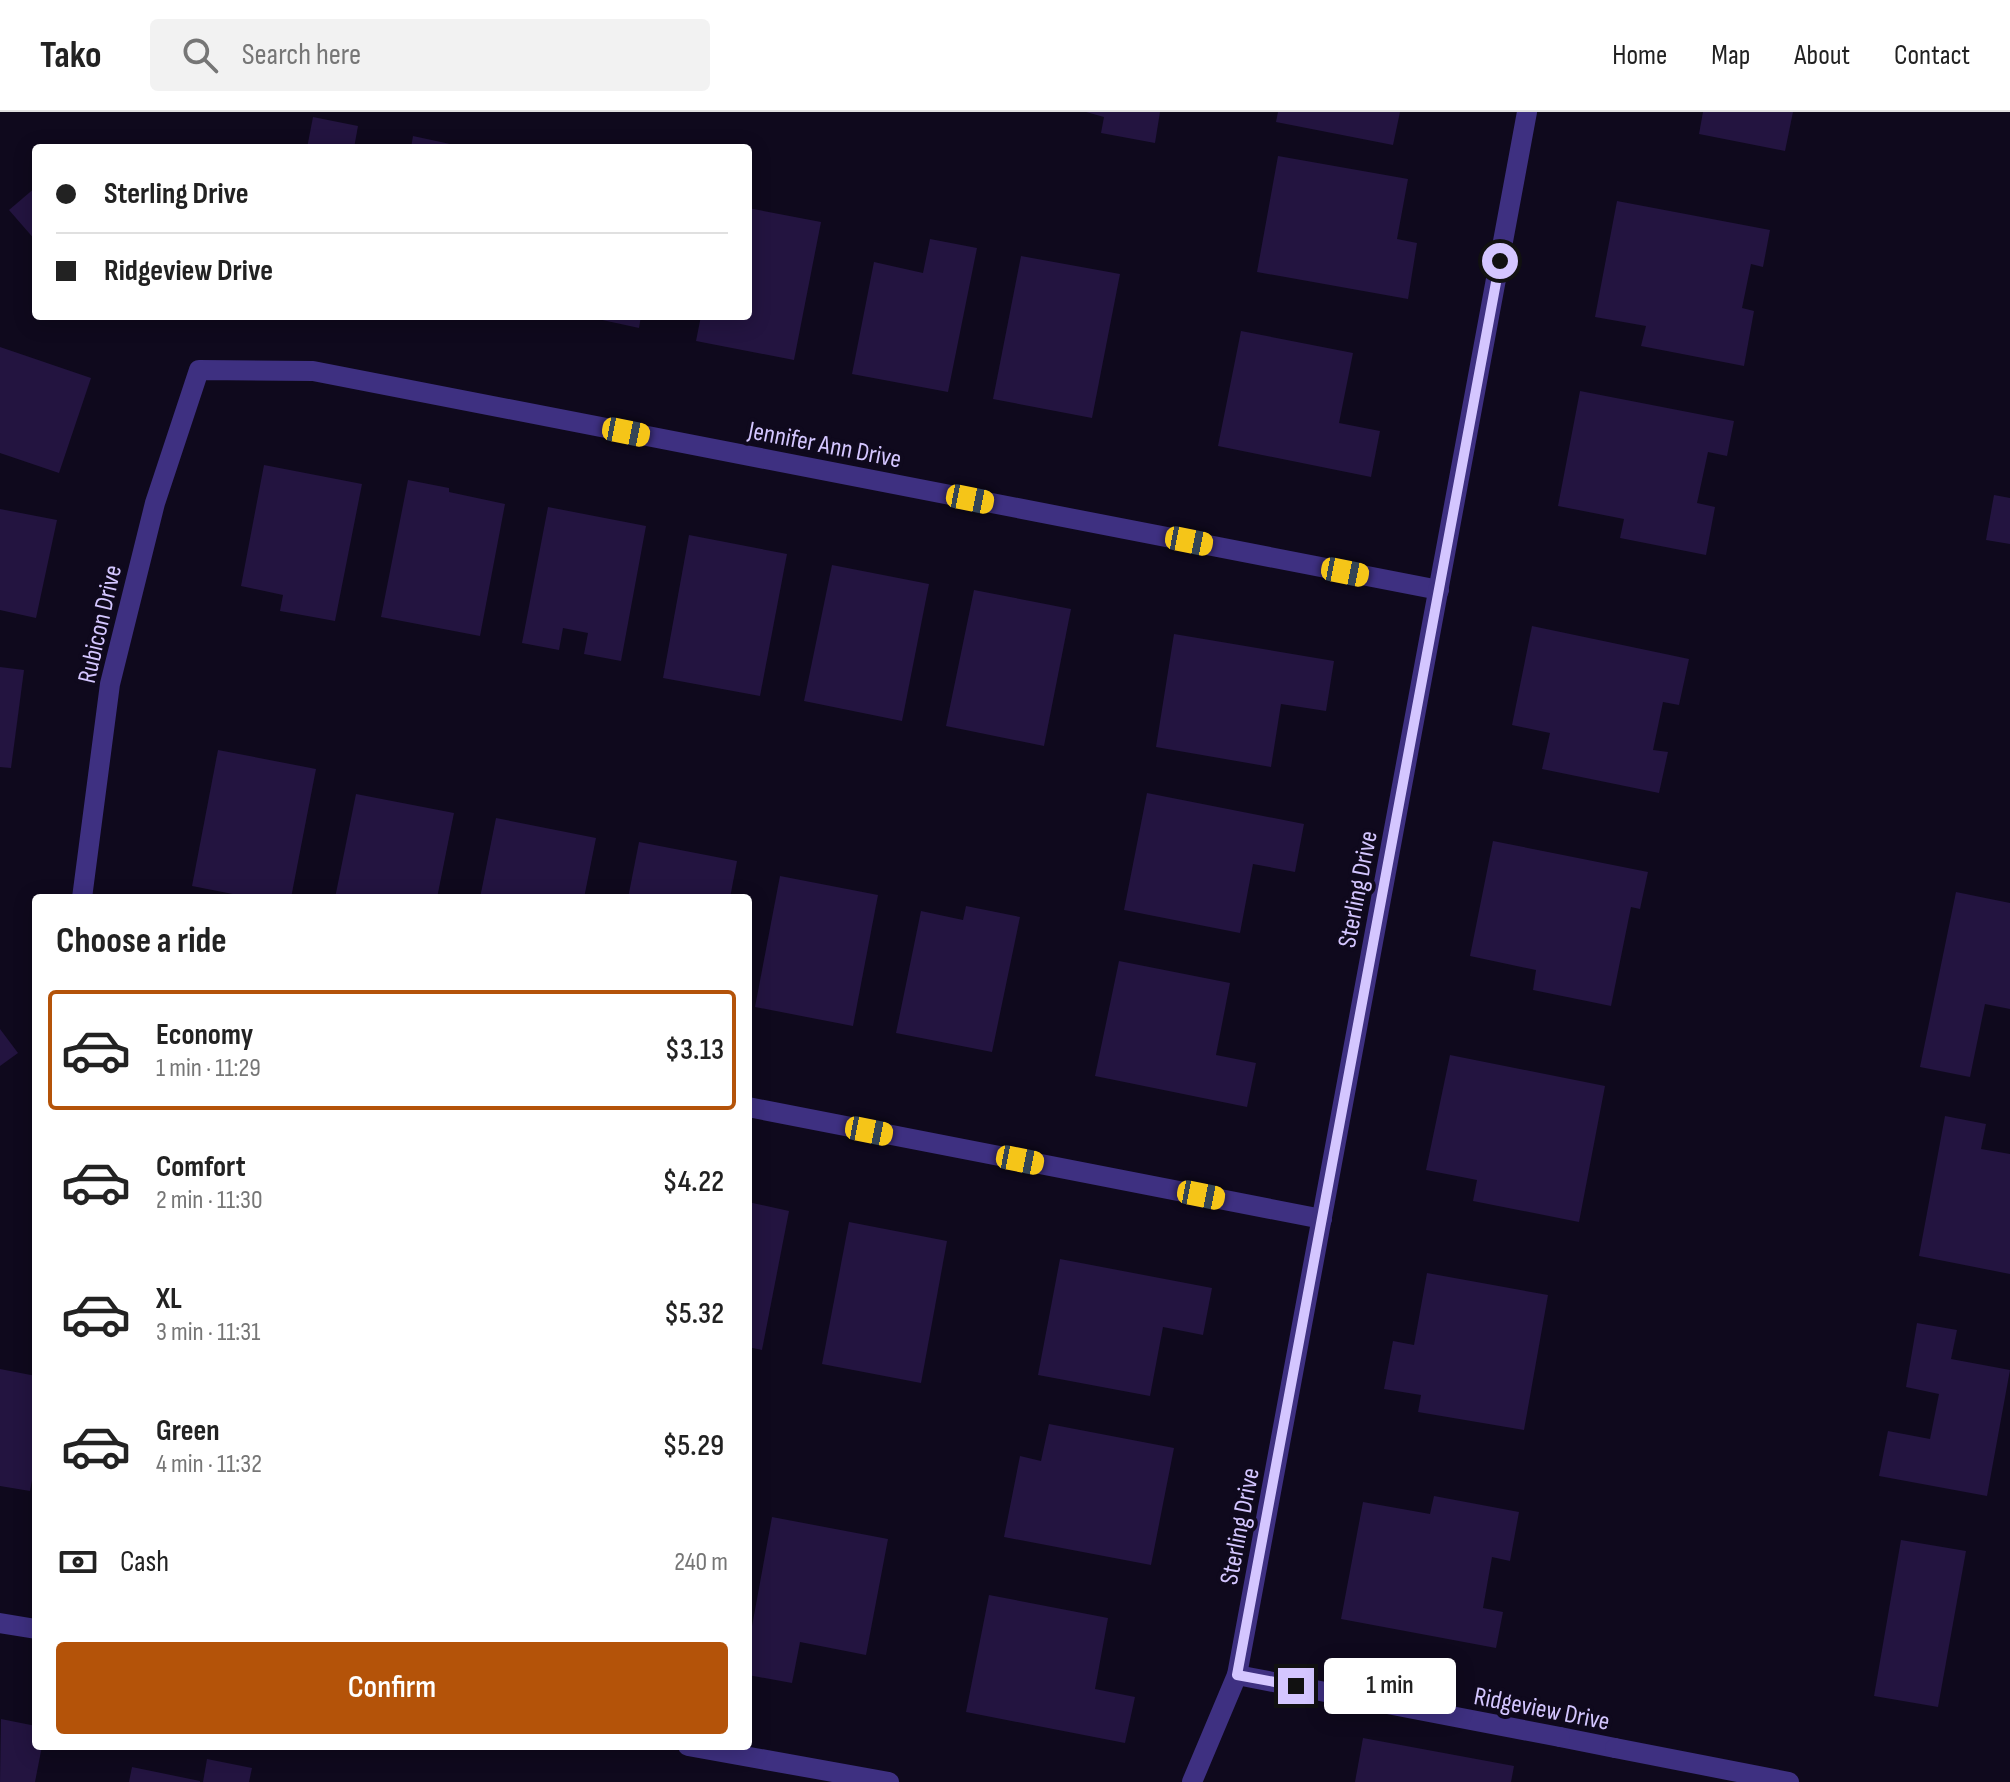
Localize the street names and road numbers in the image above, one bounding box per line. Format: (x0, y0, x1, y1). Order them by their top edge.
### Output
street label: Jennifer Ann Drive (745, 415, 904, 476)
street label: Rubicon Drive (72, 562, 129, 686)
street label: Sterling Drive (1332, 828, 1385, 950)
street label: Sterling Drive (1214, 1465, 1267, 1587)
street label: Ridgeview Drive (1471, 1681, 1612, 1738)

